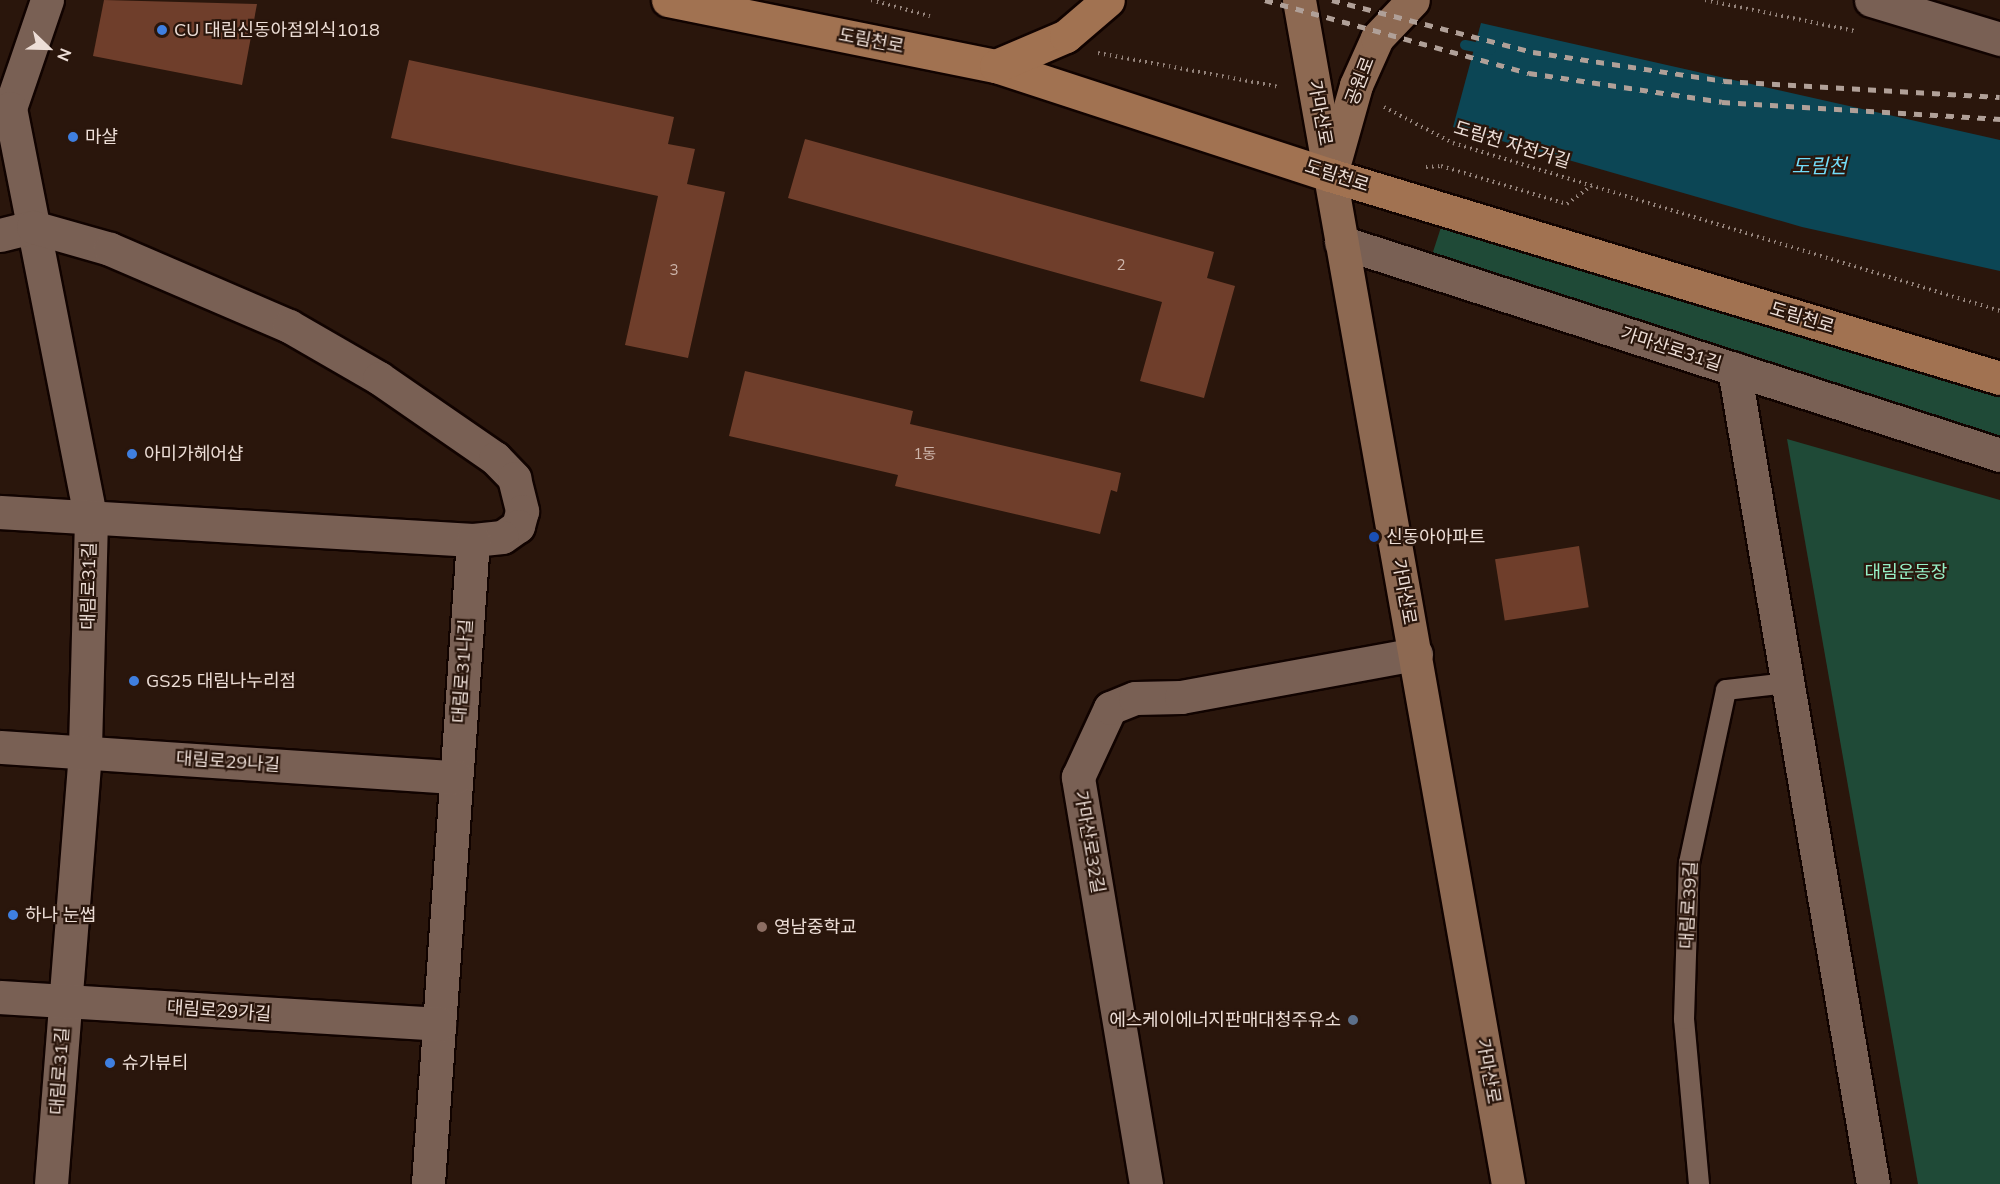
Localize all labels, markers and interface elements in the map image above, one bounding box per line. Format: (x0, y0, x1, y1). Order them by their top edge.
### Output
north arrow (18, 18, 78, 78)
place label: CU 대림신동아점외식1018 (174, 19, 380, 41)
marker: CU 대림신동아점외식1018 (155, 23, 169, 37)
street label: 도림천로 (836, 24, 906, 58)
text: N (53, 46, 76, 65)
street label: 공원로 (1341, 54, 1379, 108)
street label: 가마산로 (1304, 79, 1336, 147)
street label: 도림천 자전거길 (1451, 117, 1573, 173)
place label: 마샬 (85, 126, 118, 148)
marker: 마샬 (66, 130, 80, 144)
water label: 도림천 (1791, 153, 1847, 177)
street label: 도림천로 (1302, 155, 1372, 197)
house number: 2 (1117, 256, 1125, 274)
house number: 3 (670, 261, 678, 279)
street label: 도림천로 (1767, 298, 1837, 338)
street label: 가마산로31길 (1618, 323, 1724, 375)
place label: 아미가헤어샵 (144, 443, 243, 465)
house number: 1동 (914, 445, 936, 463)
marker: 아미가헤어샵 (125, 447, 139, 461)
place label: 신동아아파트 (1386, 526, 1485, 548)
marker: 신동아아파트 (1367, 530, 1381, 544)
street label: 대림로31길 (77, 542, 101, 630)
street label: 가마산로 (1388, 558, 1420, 626)
park label: 대림운동장 (1865, 561, 1947, 583)
street label: 대림로31나길 (449, 618, 477, 724)
place label: GS25 대림나누리점 (146, 670, 296, 692)
marker: GS25 대림나누리점 (127, 674, 141, 688)
street label: 대림로29나길 (175, 748, 281, 776)
street label: 가마산로32길 (1069, 789, 1109, 895)
street label: 대림로39길 (1676, 861, 1702, 949)
place label: 하나 눈썹 (25, 904, 96, 926)
marker: 하나 눈썹 (6, 908, 20, 922)
place label: 영남중학교 (774, 916, 857, 938)
marker: 영남중학교 (755, 920, 769, 934)
street label: 대림로29가길 (166, 997, 272, 1025)
place label: 에스케이에너지판매대청주유소 (1109, 1009, 1341, 1031)
marker: 에스케이에너지판매대청주유소 (1346, 1013, 1360, 1027)
street label: 대림로31길 (46, 1026, 74, 1116)
street label: 가마산로 (1472, 1037, 1504, 1105)
place label: 슈가뷰티 (122, 1052, 188, 1074)
marker: 슈가뷰티 (103, 1056, 117, 1070)

